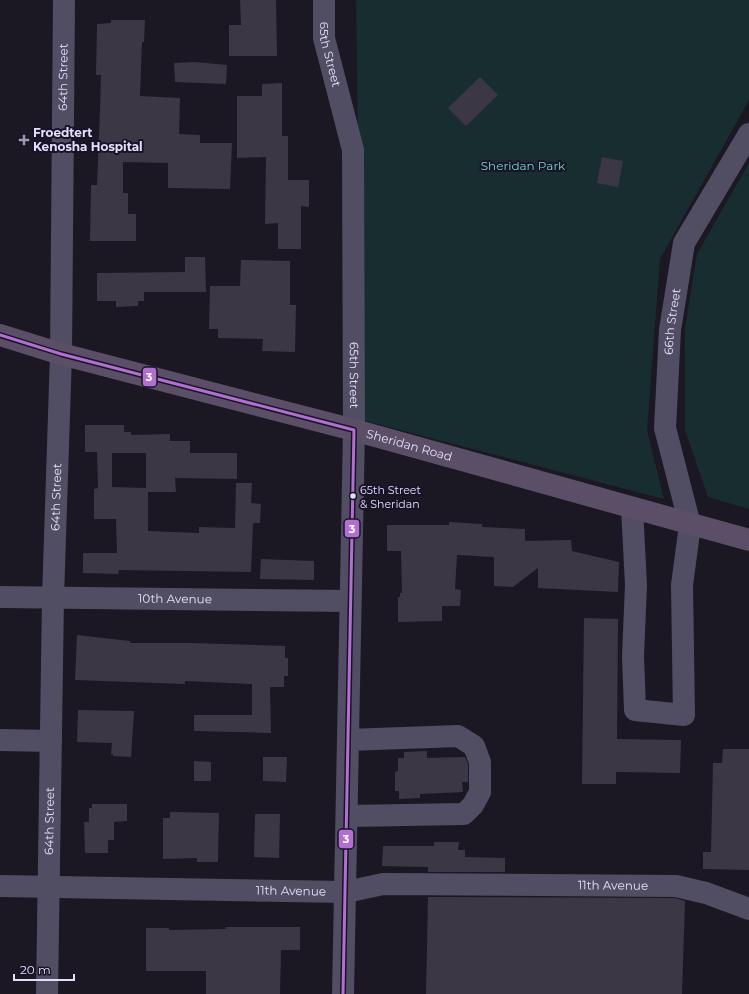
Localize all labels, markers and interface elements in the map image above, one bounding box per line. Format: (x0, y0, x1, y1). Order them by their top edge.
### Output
street label: 65th Street (317, 22, 344, 89)
street label: 64th Street (55, 43, 71, 111)
place label: Froedtert Kenosha Hospital (33, 125, 143, 154)
marker: Froedtert Kenosha Hospital (18, 134, 30, 146)
park label: Sheridan Park (481, 158, 566, 173)
street label: 66th Street (661, 287, 684, 355)
street label: 65th Street (347, 342, 362, 409)
line badge: 3 (142, 367, 157, 387)
text: 3 (145, 370, 153, 384)
street label: Sheridan Road (365, 426, 454, 464)
street label: 64th Street (47, 463, 64, 531)
place label: 65th Street & Sheridan (360, 483, 421, 511)
marker: 65th Street & Sheridan (348, 491, 358, 501)
line badge: 3 (344, 519, 360, 538)
text: 3 (348, 522, 356, 536)
street label: 10th Avenue (138, 591, 212, 606)
street label: 64th Street (41, 787, 57, 855)
line badge: 3 (338, 829, 354, 849)
text: 3 (342, 832, 350, 846)
street label: 11th Avenue (578, 877, 648, 893)
street label: 11th Avenue (256, 882, 326, 899)
scale bar (14, 956, 74, 982)
text: 20 m (20, 962, 51, 977)

